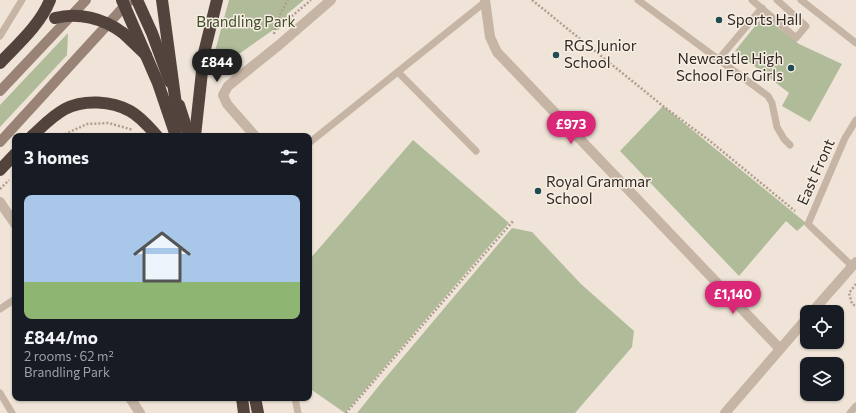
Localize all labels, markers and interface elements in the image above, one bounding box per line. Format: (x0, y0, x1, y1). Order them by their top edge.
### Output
place label: Sports Hall (727, 10, 802, 28)
park label: Brandling Park (196, 12, 296, 30)
marker: Sports Hall (714, 15, 724, 25)
place label: RGS Junior School (564, 36, 637, 71)
pin: £844 (193, 49, 241, 83)
place label: Newcastle High School For Girls (676, 49, 783, 84)
marker: RGS Junior School (551, 50, 561, 60)
text: £844 (201, 54, 233, 70)
marker: Newcastle High School For Girls (786, 63, 796, 73)
pin: £973 (547, 111, 595, 145)
text: £973 (556, 116, 586, 132)
street label: East Front (793, 136, 838, 207)
icon: filters (278, 146, 300, 168)
text: 3 homes (24, 147, 89, 168)
place label: Royal Grammar School (546, 172, 651, 207)
marker: Royal Grammar School (533, 186, 543, 196)
icon: home (126, 221, 198, 293)
pin: £1,140 (700, 281, 766, 315)
text: £1,140 (714, 286, 752, 302)
map controls (800, 305, 844, 401)
button: locate (800, 305, 844, 349)
text: £844/mo (24, 327, 98, 348)
text: 2 rooms · 62 m² (24, 348, 114, 364)
button: layers (800, 357, 844, 401)
text: Brandling Park (24, 364, 110, 380)

